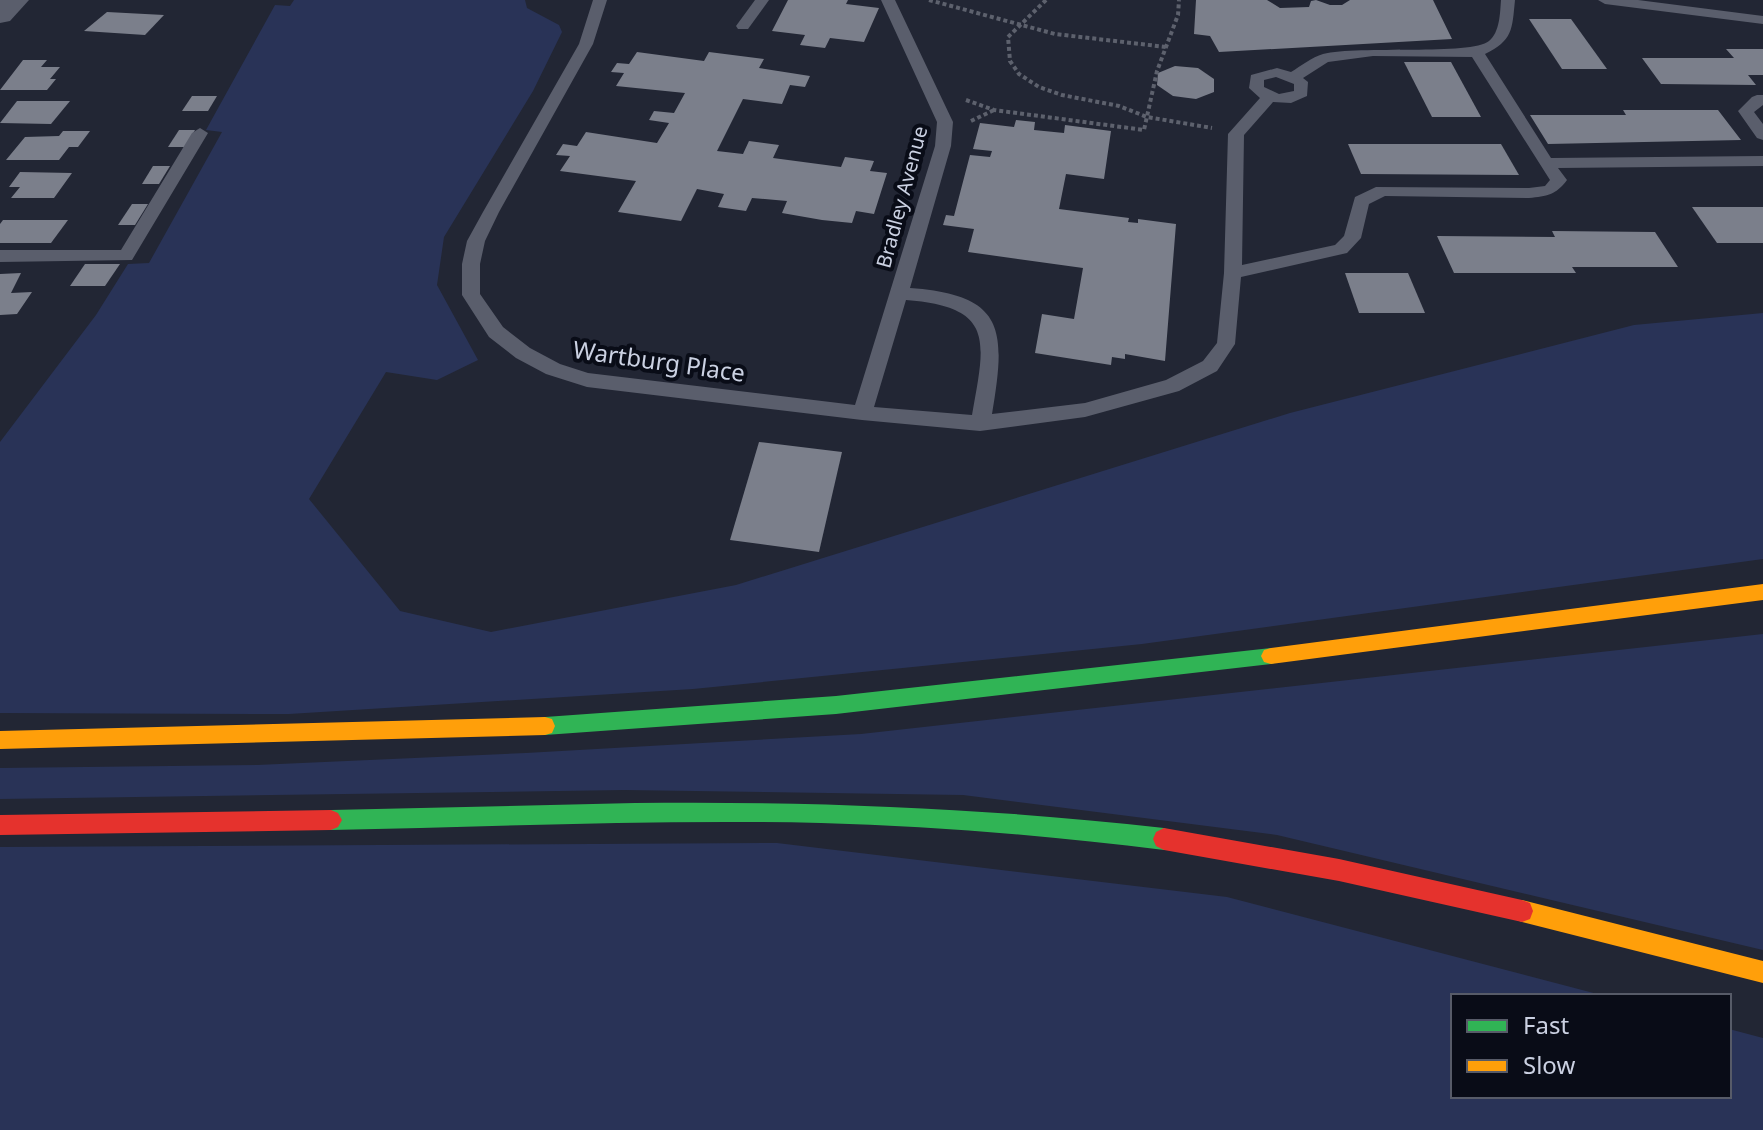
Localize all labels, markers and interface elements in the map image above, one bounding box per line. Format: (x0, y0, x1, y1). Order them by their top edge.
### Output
street label: Bradley Avenue (870, 123, 933, 271)
street label: Wartburg Place (571, 332, 747, 389)
legend (1451, 994, 1731, 1098)
text: Fast (1523, 1008, 1569, 1041)
text: Slow (1523, 1048, 1575, 1081)

